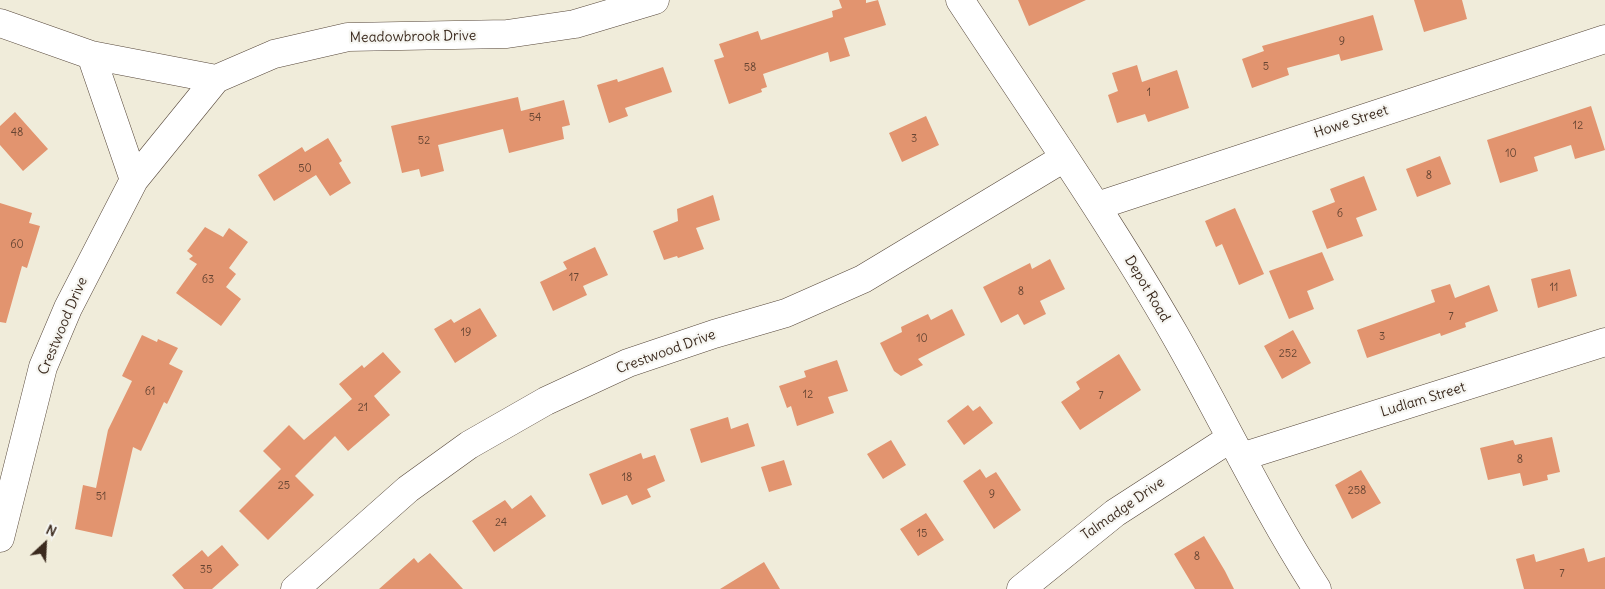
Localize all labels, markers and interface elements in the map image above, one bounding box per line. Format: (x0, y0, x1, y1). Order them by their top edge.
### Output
street label: Meadowbrook Drive (350, 27, 476, 47)
house number: 9 (1339, 35, 1345, 49)
house number: 5 (1263, 60, 1269, 74)
house number: 58 (744, 61, 756, 75)
house number: 1 (1147, 86, 1151, 100)
street label: Howe Street (1312, 102, 1390, 142)
house number: 54 (529, 111, 541, 125)
house number: 12 (1573, 119, 1583, 133)
house number: 48 (11, 126, 23, 140)
house number: 3 (911, 132, 917, 146)
house number: 52 (418, 134, 430, 148)
house number: 10 (1505, 147, 1517, 161)
house number: 50 (298, 162, 312, 176)
house number: 8 (1426, 169, 1432, 183)
house number: 6 (1337, 207, 1343, 221)
house number: 60 (10, 238, 24, 252)
street label: Depot Road (1121, 253, 1173, 325)
house number: 17 (569, 271, 579, 285)
house number: 63 (202, 273, 214, 287)
street label: Crestwood Drive (35, 275, 91, 377)
house number: 11 (1550, 281, 1558, 295)
house number: 8 (1018, 285, 1024, 299)
house number: 7 (1448, 310, 1454, 324)
house number: 19 (461, 326, 471, 340)
street label: Crestwood Drive (614, 326, 718, 378)
house number: 3 (1379, 330, 1385, 344)
house number: 10 (916, 332, 928, 346)
house number: 252 (1279, 347, 1297, 361)
street label: Ludlam Street (1379, 379, 1467, 421)
house number: 61 (145, 385, 155, 399)
house number: 12 (803, 388, 813, 402)
house number: 7 (1098, 389, 1104, 403)
house number: 21 (358, 401, 368, 415)
house number: 8 (1517, 453, 1523, 467)
house number: 18 (622, 471, 632, 485)
street label: Talmadge Drive (1078, 474, 1168, 544)
house number: 25 (278, 479, 290, 493)
house number: 258 (1348, 484, 1366, 498)
house number: 9 (989, 488, 995, 502)
house number: 51 (96, 490, 106, 504)
house number: 24 (495, 516, 507, 530)
north arrow (20, 519, 70, 569)
text: N (43, 520, 60, 541)
house number: 15 (917, 527, 927, 541)
house number: 8 (1194, 550, 1200, 564)
house number: 35 (200, 563, 212, 577)
house number: 7 (1559, 567, 1565, 581)

